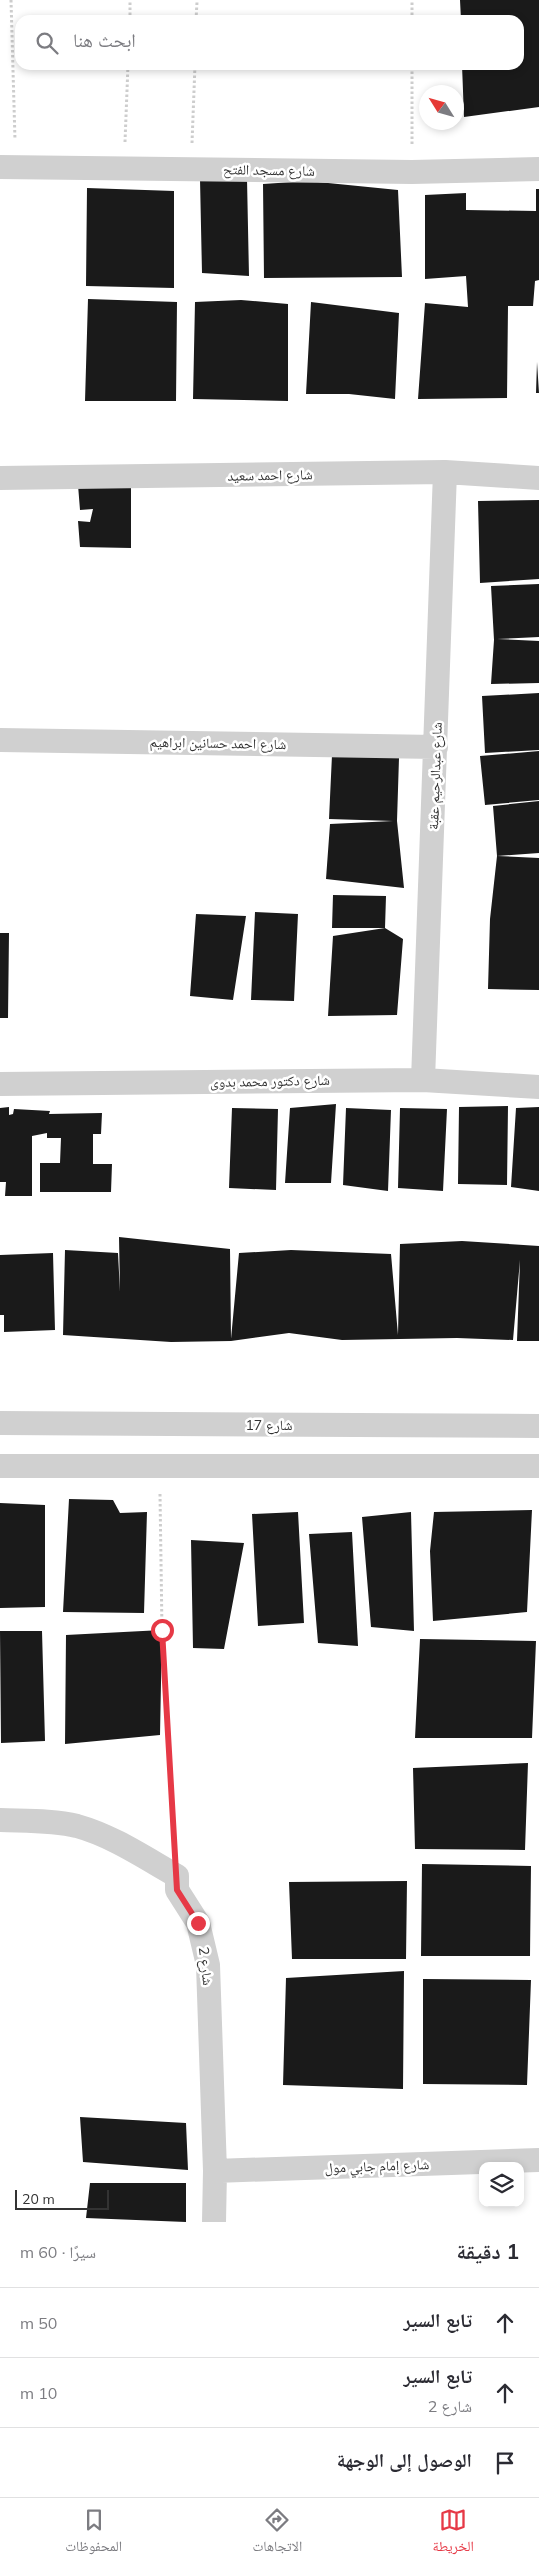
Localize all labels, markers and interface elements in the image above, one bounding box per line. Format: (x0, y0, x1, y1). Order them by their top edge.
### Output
search box (15, 15, 524, 70)
text: ابحث هنا (73, 28, 136, 52)
icon: search (33, 29, 61, 57)
north arrow (419, 85, 464, 130)
street label: شارع مسجد الفتح (223, 160, 315, 181)
street label: شارع احمد سعيد (227, 465, 313, 486)
street label: شارع عبدالرحيم عقبة (424, 722, 447, 830)
street label: شارع احمد حسانين ابراهيم (149, 733, 287, 754)
street label: شارع دكتور محمد بدوى (210, 1071, 330, 1092)
street label: شارع 17 (245, 1416, 293, 1435)
route start (151, 1619, 174, 1642)
route end (187, 1912, 210, 1935)
street label: شارع 2 (194, 1946, 217, 1986)
street label: شارع إمام جابي مول (324, 2155, 430, 2179)
map controls (479, 2162, 524, 2207)
button: layers (479, 2162, 524, 2207)
scale bar (15, 2187, 109, 2210)
text: 20 m (22, 2190, 55, 2208)
text: 1 دقيقة (457, 2238, 519, 2264)
text: سيرًا · 60 m (20, 2242, 96, 2262)
text: تابع السير (403, 2308, 472, 2332)
icon: ahead (491, 2309, 519, 2337)
text: 50 m (20, 2313, 57, 2333)
text: تابع السير (403, 2364, 472, 2388)
icon: ahead (491, 2379, 519, 2407)
text: 10 m (20, 2383, 57, 2403)
text: شارع 2 (428, 2396, 472, 2416)
text: الوصول إلى الوجهة (337, 2448, 472, 2472)
icon: arrive (491, 2449, 519, 2477)
tab: المحفوظات (65, 2506, 122, 2560)
tab: الاتجاهات (253, 2506, 302, 2560)
tab: الخريطة (433, 2506, 474, 2560)

